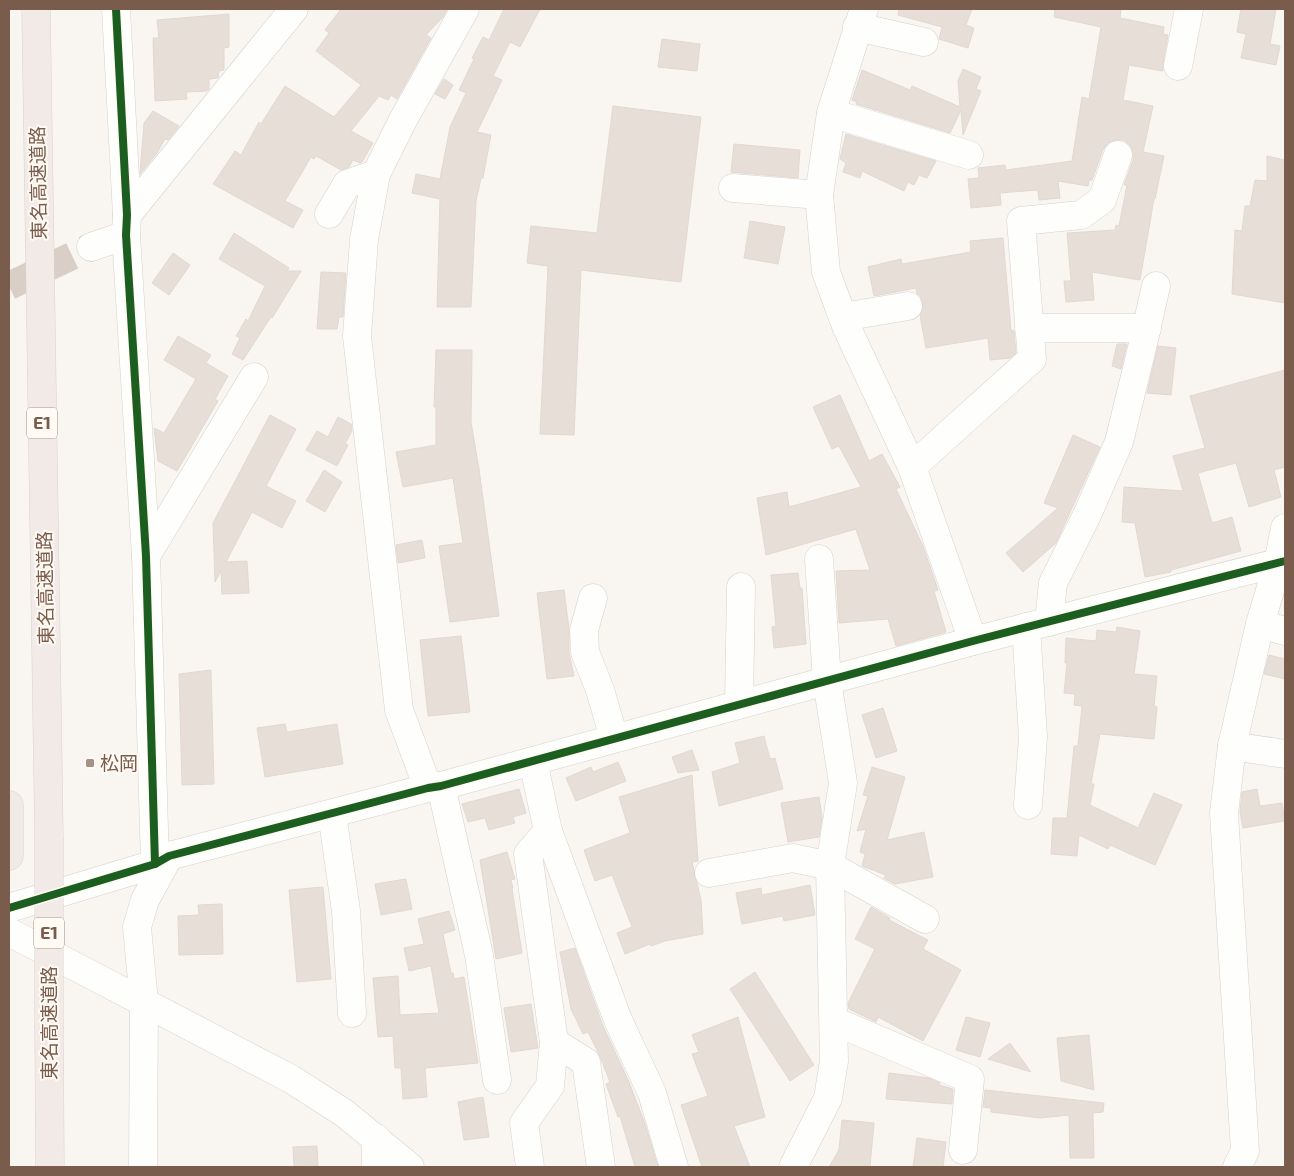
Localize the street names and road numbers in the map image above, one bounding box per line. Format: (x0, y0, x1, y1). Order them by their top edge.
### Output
street label: 東名高速道路 (25, 126, 50, 240)
road number: E1 (27, 408, 57, 438)
street label: 東名高速道路 (32, 531, 57, 645)
road number: E1 (34, 918, 64, 948)
street label: 東名高速道路 (37, 966, 60, 1080)

